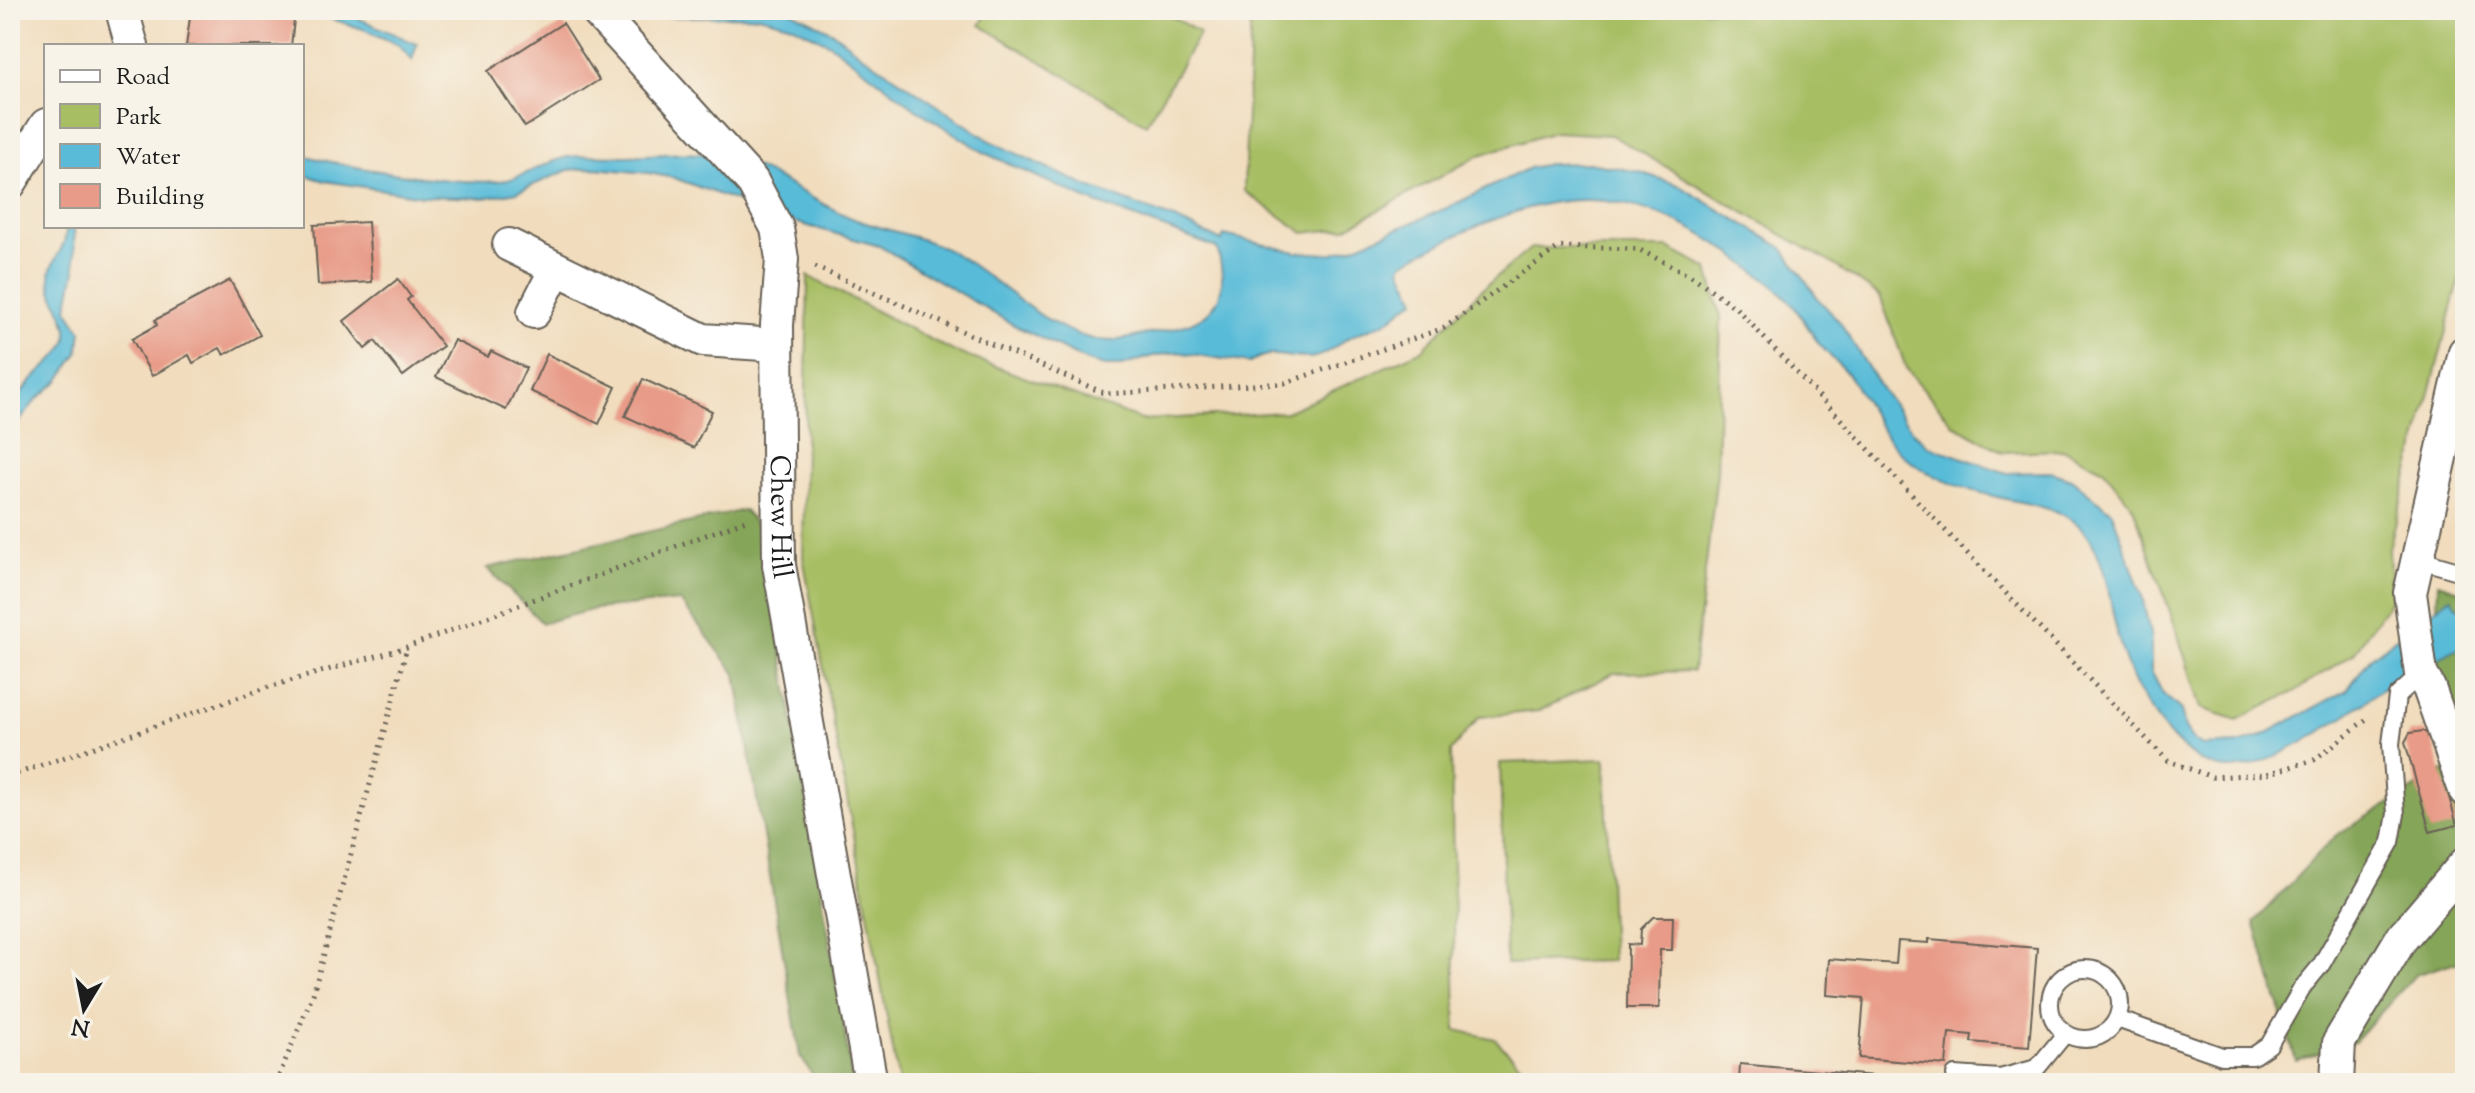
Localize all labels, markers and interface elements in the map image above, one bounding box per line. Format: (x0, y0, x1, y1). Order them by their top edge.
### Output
legend (44, 44, 304, 228)
text: Road (116, 61, 170, 95)
text: Park (116, 101, 162, 135)
text: Water (116, 141, 180, 175)
text: Building (116, 181, 205, 215)
street label: Chew Hill (758, 455, 801, 582)
north arrow (44, 969, 124, 1049)
text: N (69, 1008, 92, 1043)

